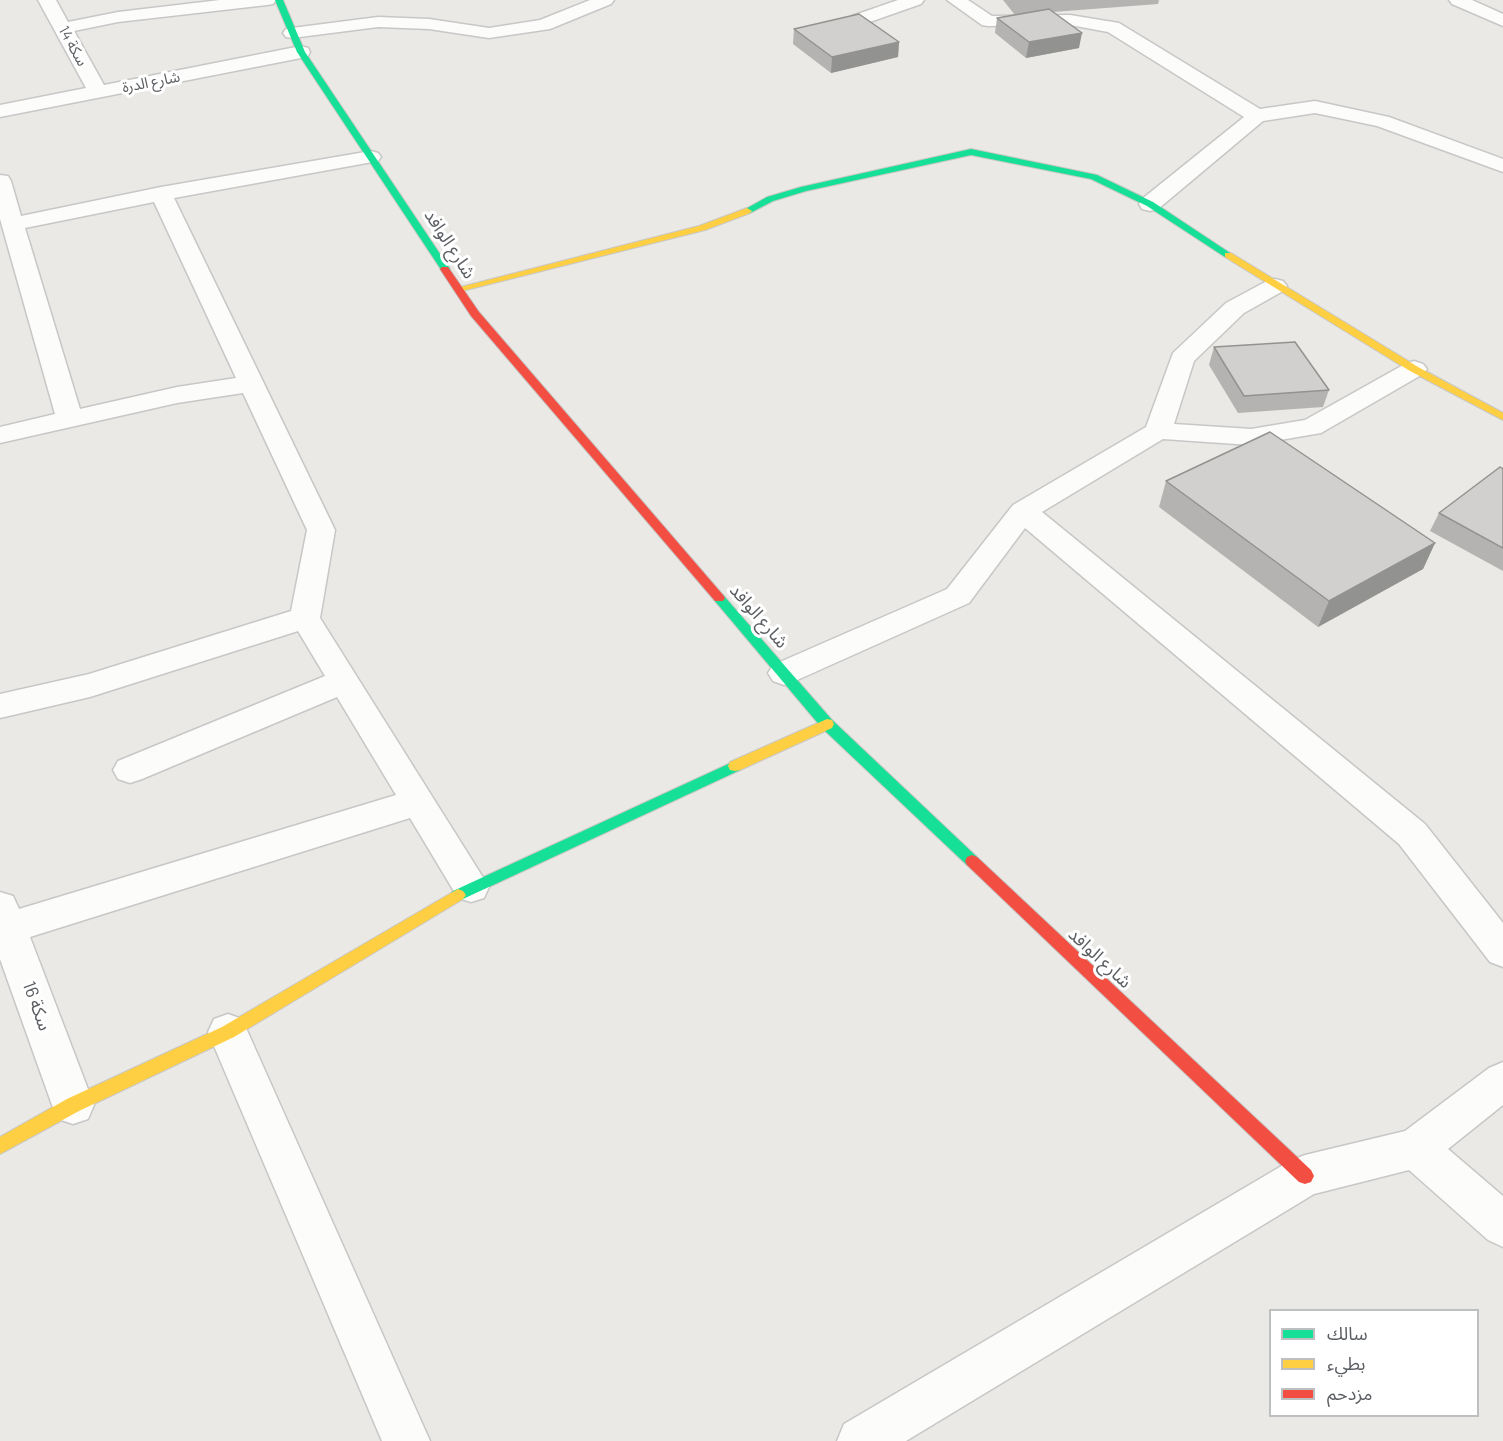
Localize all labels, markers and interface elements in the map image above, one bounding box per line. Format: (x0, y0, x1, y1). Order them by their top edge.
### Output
street label: سكة 14 (55, 23, 91, 69)
street label: شارع الدرة (120, 68, 182, 96)
street label: شارع الوافد (420, 205, 480, 283)
street label: شارع الوافد (725, 579, 793, 653)
street label: شارع الوافد (1064, 923, 1136, 993)
street label: سكة 16 (18, 978, 56, 1034)
legend (1269, 1309, 1479, 1417)
text: سالك (1327, 1322, 1368, 1344)
text: بطيء (1327, 1352, 1365, 1374)
text: مزدحم (1327, 1382, 1372, 1404)

